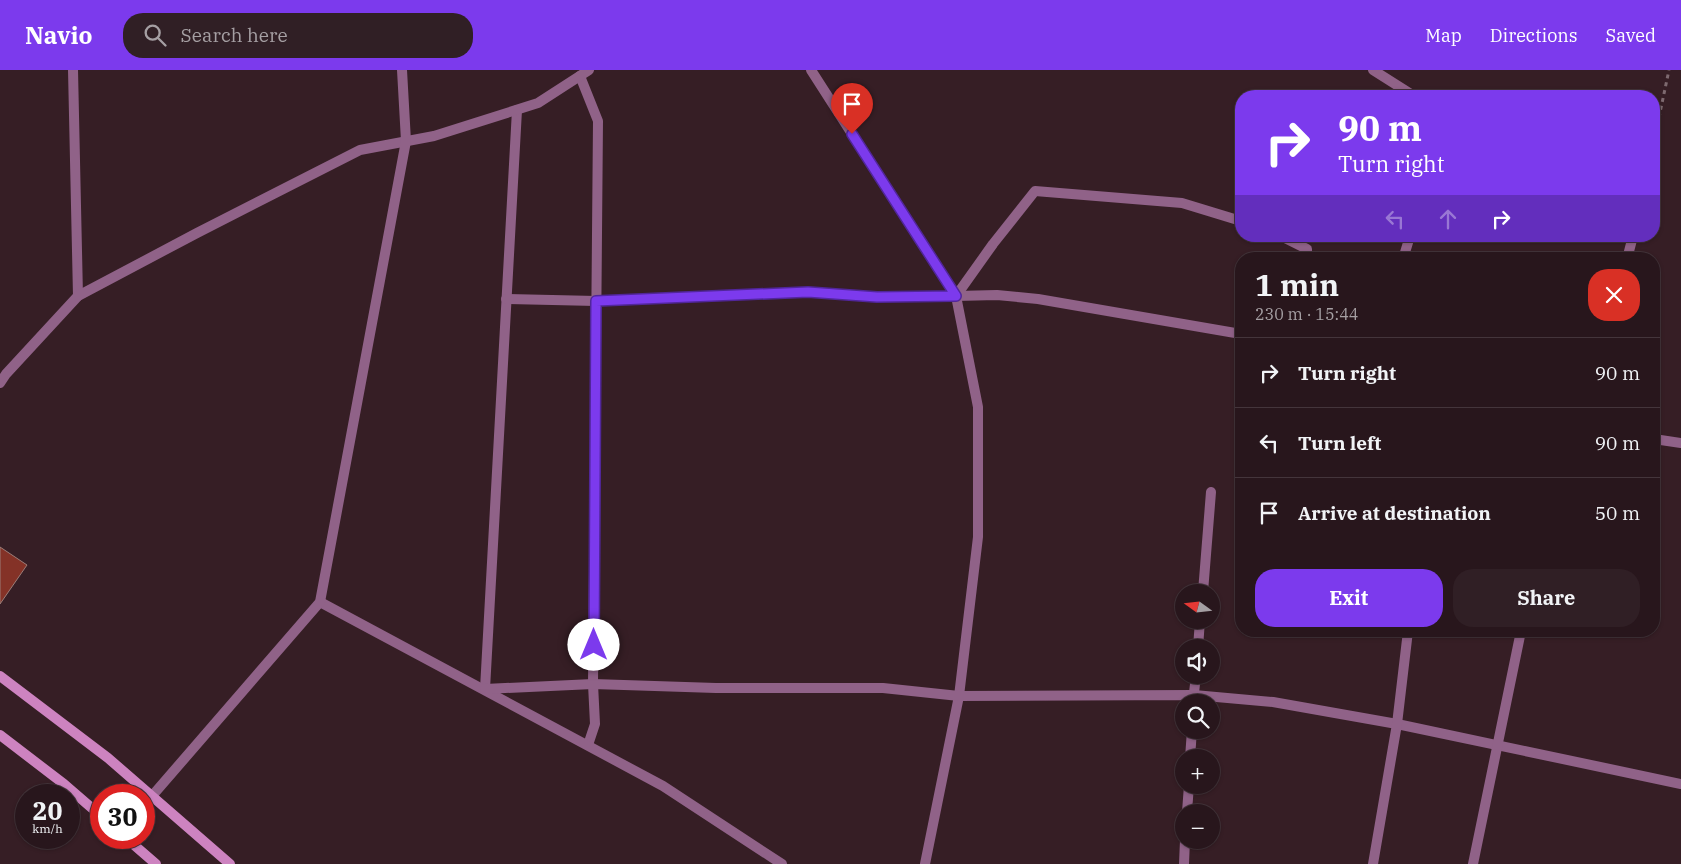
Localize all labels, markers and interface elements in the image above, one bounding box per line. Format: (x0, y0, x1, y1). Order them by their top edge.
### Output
search box (123, 13, 473, 58)
text: Navio (25, 19, 93, 51)
icon: search (141, 21, 169, 49)
text: Search here (181, 23, 288, 47)
text: Map (1425, 24, 1462, 47)
text: Directions (1490, 24, 1578, 47)
text: Saved (1606, 24, 1656, 47)
pin (831, 83, 873, 134)
icon: arrive (838, 90, 866, 118)
text: 90 m (1338, 105, 1422, 151)
icon: right (1255, 110, 1320, 175)
text: Turn right (1338, 149, 1445, 178)
icon: left (1381, 205, 1409, 233)
icon: ahead (1434, 205, 1462, 233)
icon: right (1487, 205, 1515, 233)
text: 1 min (1255, 265, 1339, 304)
button: close (1588, 269, 1640, 321)
text: 230 m · 15:44 (1255, 304, 1358, 324)
icon: right (1255, 359, 1283, 387)
text: Turn right (1298, 361, 1396, 385)
text: 90 m (1595, 361, 1640, 385)
icon: left (1255, 429, 1283, 457)
text: Turn left (1298, 431, 1381, 455)
text: 90 m (1595, 431, 1640, 455)
icon: arrive (1255, 499, 1283, 527)
text: Arrive at destination (1298, 501, 1491, 525)
text: 50 m (1595, 501, 1640, 525)
button: Exit (1255, 569, 1443, 627)
button: Share (1453, 569, 1640, 627)
north arrow (1175, 584, 1220, 629)
map controls (1175, 584, 1220, 849)
position arrow (567, 618, 619, 670)
button: sound (1175, 639, 1220, 684)
button: search (1175, 694, 1220, 739)
button: + (1175, 749, 1220, 794)
speed limit sign: 30 (90, 784, 155, 849)
text: 20 (32, 794, 63, 827)
button: − (1175, 804, 1220, 849)
text: km/h (32, 821, 63, 836)

